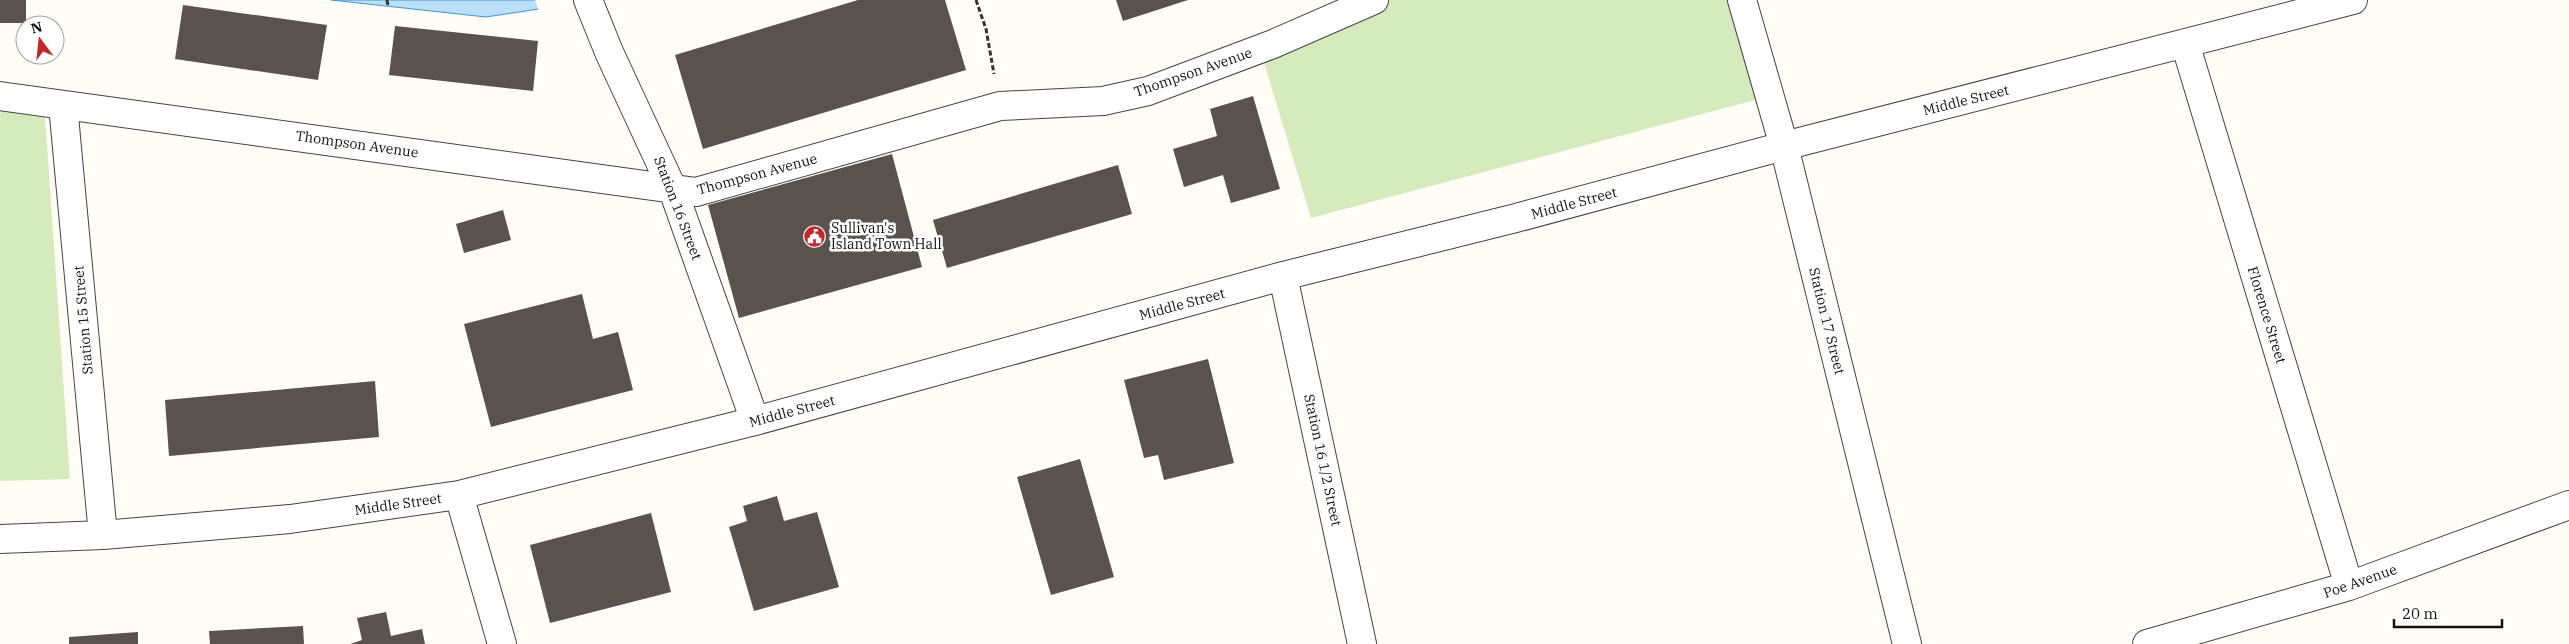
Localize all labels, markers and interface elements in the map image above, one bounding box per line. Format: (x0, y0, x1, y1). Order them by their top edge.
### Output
north arrow (15, 15, 65, 65)
text: N (29, 17, 44, 38)
street label: Thompson Avenue (1132, 43, 1254, 101)
street label: Middle Street (1921, 81, 2011, 119)
street label: Thompson Avenue (294, 126, 420, 162)
street label: Thompson Avenue (695, 149, 819, 199)
street label: Station 16 Street (650, 154, 706, 262)
street label: Middle Street (1529, 183, 1619, 223)
place label: Sullivan's Island Town Hall (831, 219, 942, 253)
public building icon: Sullivan's Island Town Hall (803, 224, 827, 248)
street label: Florence Street (2244, 264, 2290, 366)
street label: Station 15 Street (69, 265, 97, 375)
street label: Station 17 Street (1805, 266, 1849, 376)
street label: Middle Street (1137, 284, 1227, 324)
street label: Middle Street (747, 391, 837, 431)
street label: Station 16 1/2 Street (1300, 392, 1346, 528)
street label: Middle Street (353, 489, 443, 519)
street label: Poe Avenue (2321, 560, 2399, 602)
scale bar (2394, 596, 2502, 628)
text: 20 m (2402, 604, 2438, 623)

